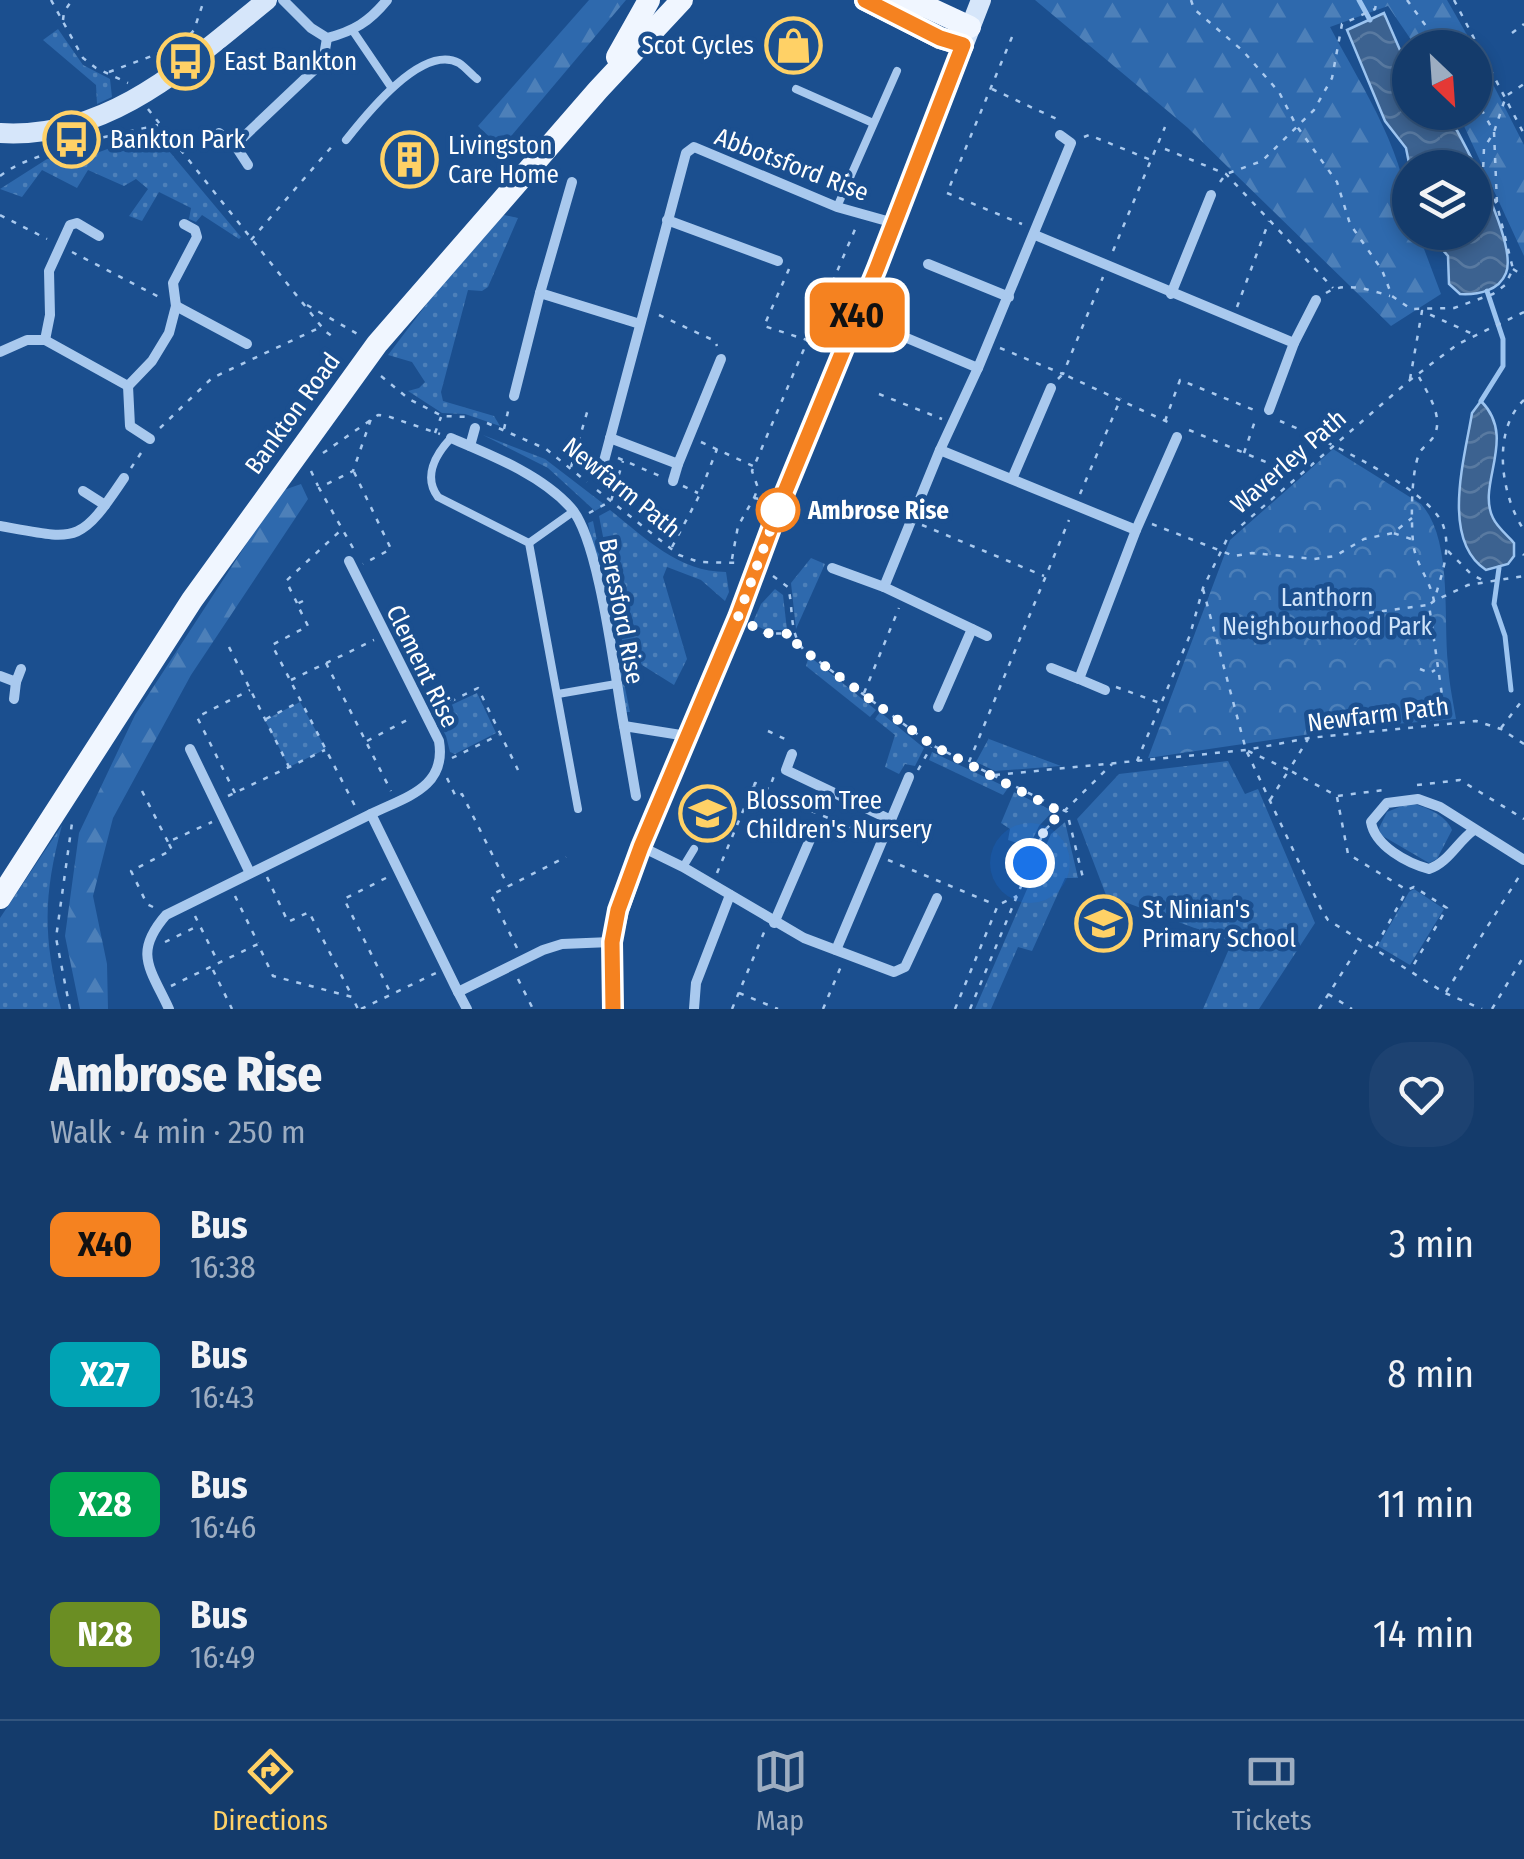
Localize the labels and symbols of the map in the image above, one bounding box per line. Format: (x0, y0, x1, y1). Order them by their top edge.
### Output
shop icon: Scot Cycles (763, 15, 823, 75)
north arrow (1392, 30, 1492, 130)
bus stop icon: East Bankton (155, 31, 215, 91)
place label: Scot Cycles (641, 31, 754, 61)
place label: East Bankton (224, 47, 357, 77)
bus stop icon: Bankton Park (41, 109, 101, 169)
street label: Abbotsford Rise (710, 122, 873, 208)
place label: Bankton Park (110, 125, 246, 155)
building icon: Livingston Care Home (379, 129, 439, 189)
place label: Livingston Care Home (448, 131, 559, 190)
line badge: X40 (800, 282, 914, 348)
street label: Bankton Road (239, 347, 347, 480)
street label: Waverley Path (1225, 404, 1352, 520)
street label: Newfarm Path (557, 431, 686, 544)
marker: Ambrose Rise (757, 489, 799, 531)
place label: Ambrose Rise (807, 496, 949, 526)
street label: Beresford Rise (592, 536, 650, 687)
park label: Lanthorn Neighbourhood Park (1222, 583, 1432, 642)
street label: Clement Rise (379, 600, 465, 733)
street label: Newfarm Path (1306, 691, 1451, 739)
school or university icon: Blossom Tree Children's Nursery (677, 784, 737, 844)
place label: Blossom Tree Children's Nursery (746, 786, 932, 845)
your location (1005, 838, 1055, 888)
school or university icon: St Ninian's Primary School (1073, 893, 1133, 953)
place label: St Ninian's Primary School (1142, 895, 1296, 954)

